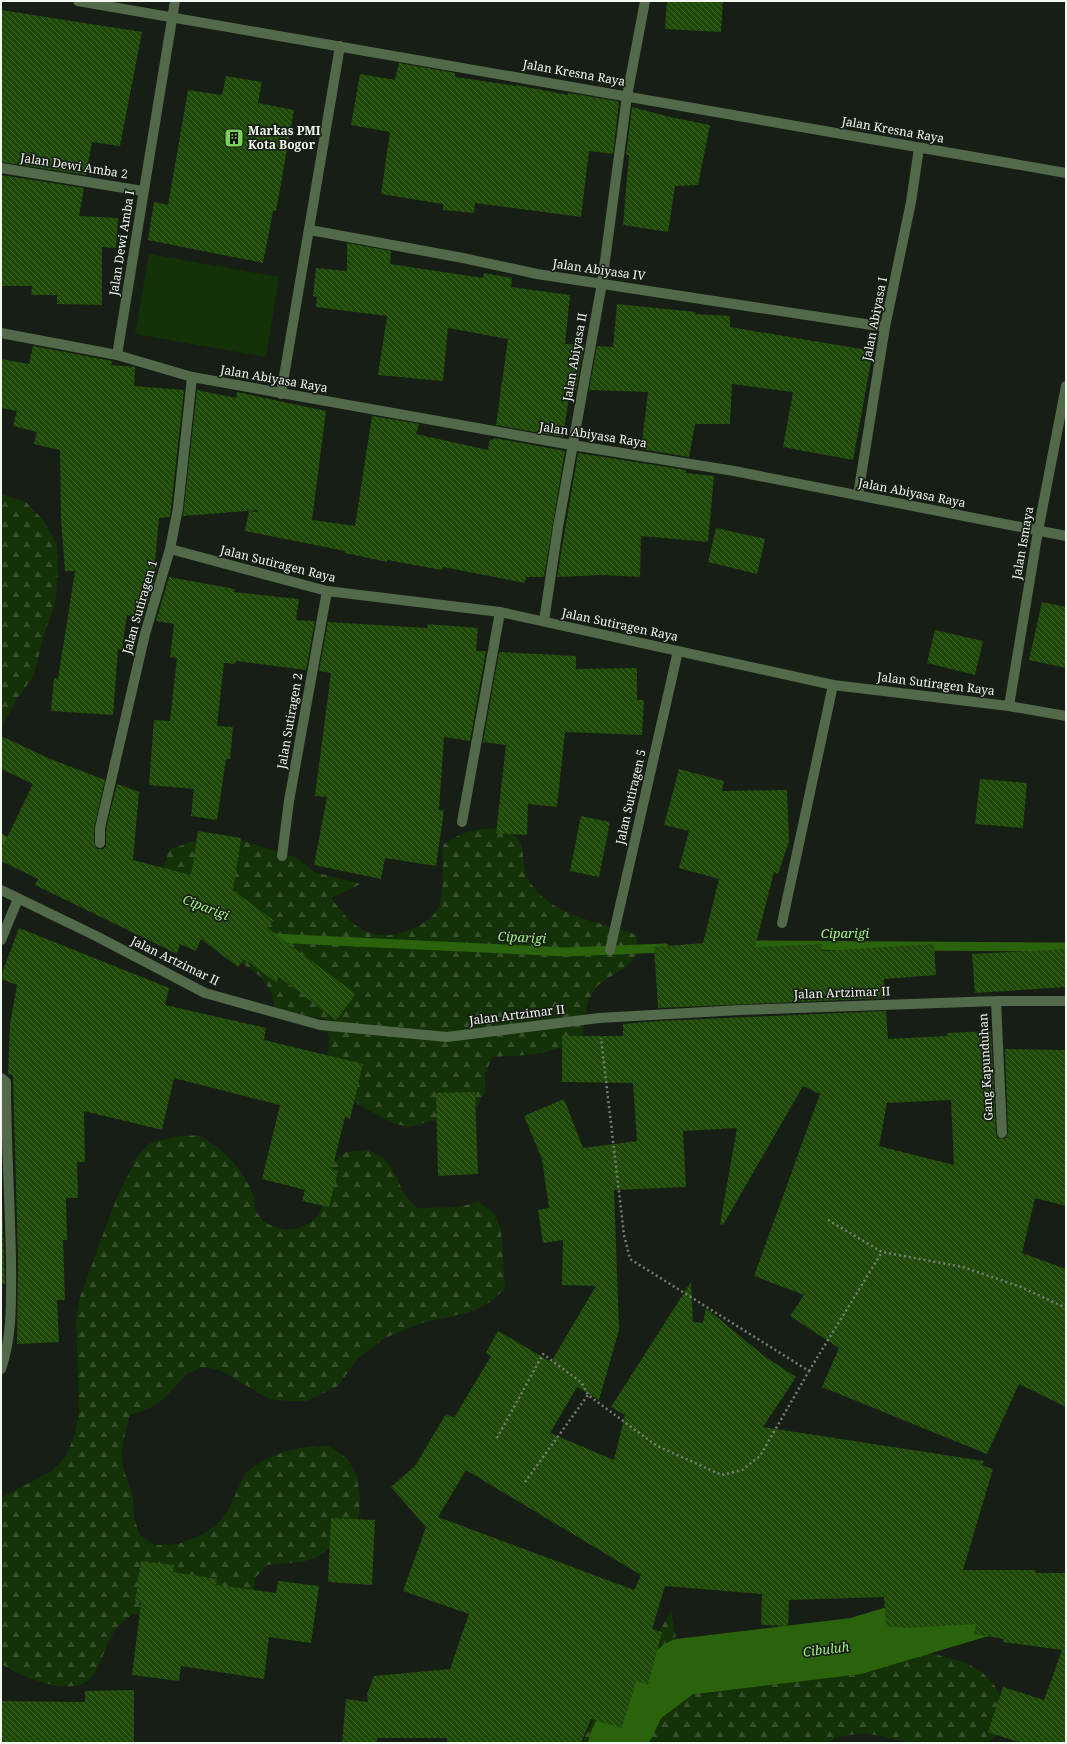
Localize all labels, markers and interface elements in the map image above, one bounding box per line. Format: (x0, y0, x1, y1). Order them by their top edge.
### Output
street label: Jalan Kresna Raya (521, 55, 627, 90)
street label: Jalan Kresna Raya (840, 112, 946, 147)
place label: Markas PMI Kota Bogor (248, 122, 321, 153)
building icon: Markas PMI Kota Bogor (223, 127, 245, 149)
street label: Jalan Dewi Amba 2 (18, 148, 129, 182)
street label: Jalan Dewi Amba I (105, 189, 138, 298)
street label: Jalan Abiyasa IV (551, 254, 647, 285)
street label: Jalan Abiyasa I (858, 275, 891, 363)
street label: Jalan Abiyasa II (558, 311, 591, 404)
street label: Jalan Abiyasa Raya (218, 361, 329, 396)
street label: Jalan Abiyasa Raya (537, 417, 648, 451)
street label: Jalan Abiyasa Raya (856, 474, 967, 511)
street label: Jalan Ismaya (1008, 505, 1037, 582)
street label: Jalan Sutiragen Raya (218, 541, 338, 586)
street label: Jalan Sutiragen 1 (118, 558, 161, 657)
street label: Jalan Sutiragen Raya (559, 604, 680, 645)
street label: Jalan Sutiragen Raya (875, 668, 996, 699)
street label: Jalan Sutiragen 2 (273, 672, 306, 771)
street label: Jalan Sutiragen 5 (611, 748, 650, 847)
water label: Ciparigi (180, 890, 232, 924)
water label: Ciparigi (821, 924, 869, 942)
water label: Ciparigi (497, 927, 547, 947)
street label: Jalan Artzimar II (127, 931, 222, 989)
street label: Jalan Artzimar II (793, 982, 890, 1003)
street label: Jalan Artzimar II (467, 1000, 566, 1029)
street label: Gang Kapunduhan (974, 1013, 997, 1121)
water label: Cibuluh (802, 1637, 850, 1661)

